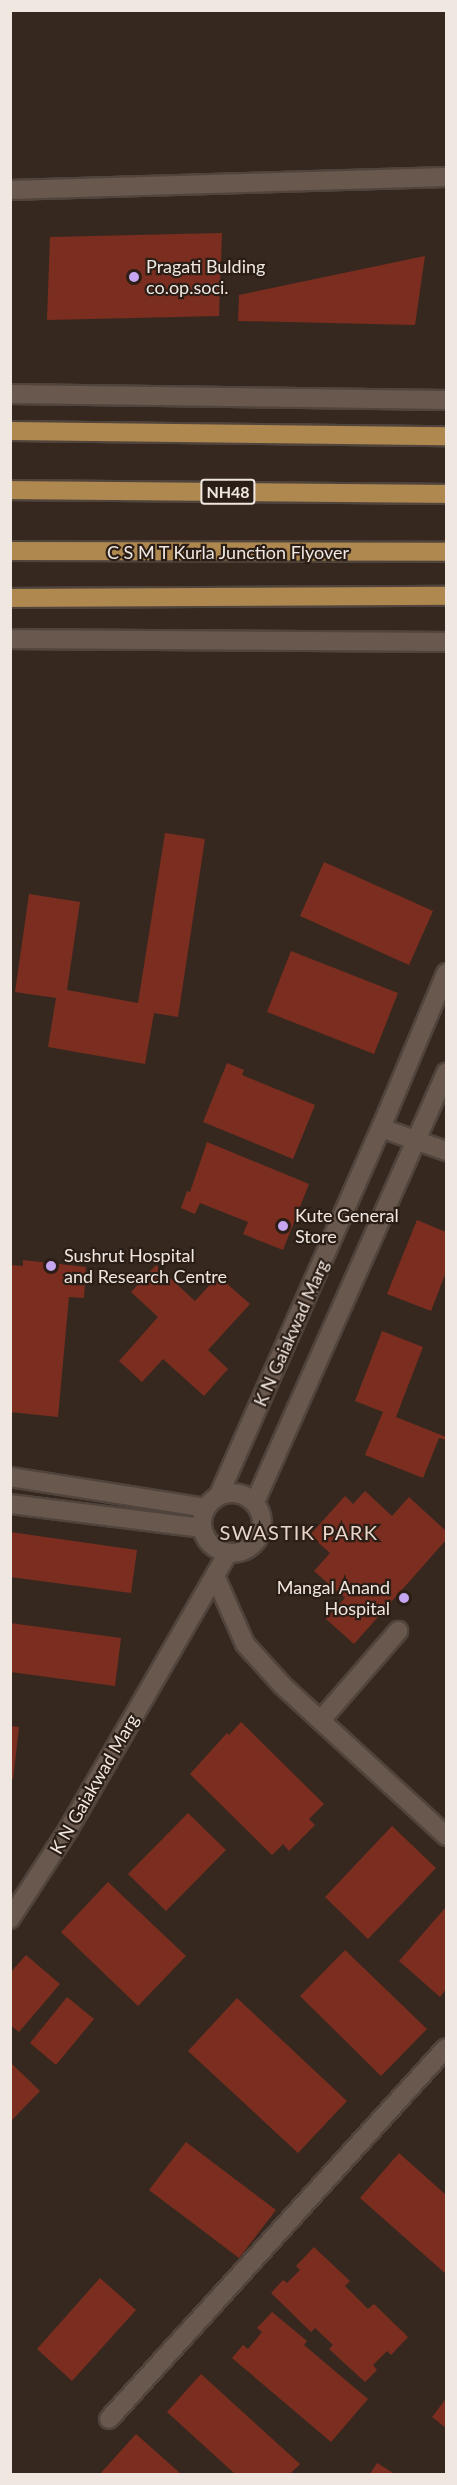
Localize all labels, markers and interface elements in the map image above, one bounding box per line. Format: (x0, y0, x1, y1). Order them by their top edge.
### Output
place label: Pragati Bulding co.op.soci. (146, 256, 265, 298)
marker: Pragati Bulding co.op.soci. (127, 270, 141, 284)
road number: NH48 (200, 479, 256, 505)
street label: C S M T Kurla Junction Flyover (106, 541, 350, 563)
place label: Kute General Store (295, 1205, 399, 1248)
marker: Kute General Store (276, 1219, 290, 1233)
place label: Sushrut Hospital and Research Centre (64, 1245, 227, 1288)
street label: K N Gaiakwad Marg (249, 1256, 333, 1410)
marker: Sushrut Hospital and Research Centre (42, 1257, 60, 1275)
district label: SWASTIK PARK (219, 1520, 379, 1544)
place label: Mangal Anand Hospital (276, 1577, 390, 1620)
marker: Mangal Anand Hospital (395, 1589, 413, 1607)
street label: K N Gaiakwad Marg (45, 1710, 143, 1858)

